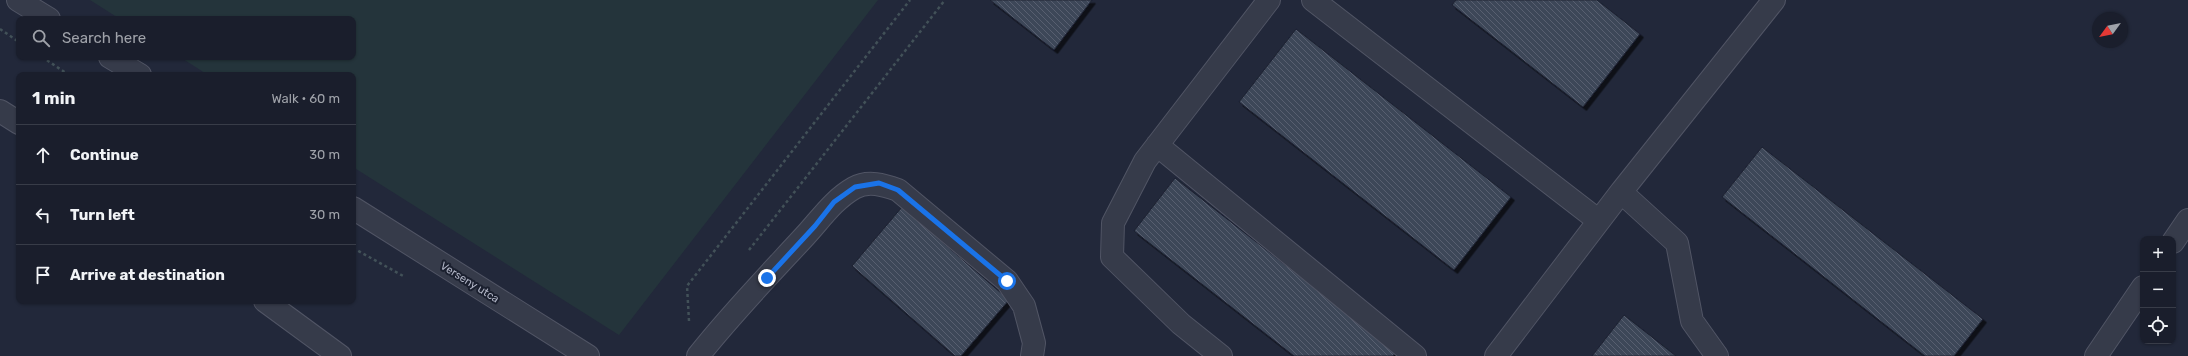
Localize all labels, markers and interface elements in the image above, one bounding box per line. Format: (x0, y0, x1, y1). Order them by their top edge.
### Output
north arrow (2092, 12, 2128, 48)
search box (16, 16, 356, 60)
icon: search (30, 27, 52, 49)
text: Search here (62, 29, 146, 47)
text: 1 min (32, 88, 75, 108)
text: Walk · 60 m (271, 91, 340, 106)
icon: ahead (32, 144, 54, 166)
text: Continue (70, 146, 139, 164)
text: 30 m (309, 147, 340, 162)
icon: left (32, 204, 54, 226)
text: Turn left (70, 206, 135, 224)
text: 30 m (309, 207, 340, 222)
map controls (2140, 236, 2176, 344)
button: + (2140, 236, 2176, 272)
street label: Verseny utca (438, 259, 501, 306)
icon: arrive (32, 264, 54, 286)
text: Arrive at destination (70, 266, 225, 284)
route end (758, 269, 776, 287)
route start (998, 272, 1016, 290)
button: − (2140, 272, 2176, 308)
button: locate (2140, 308, 2176, 344)

